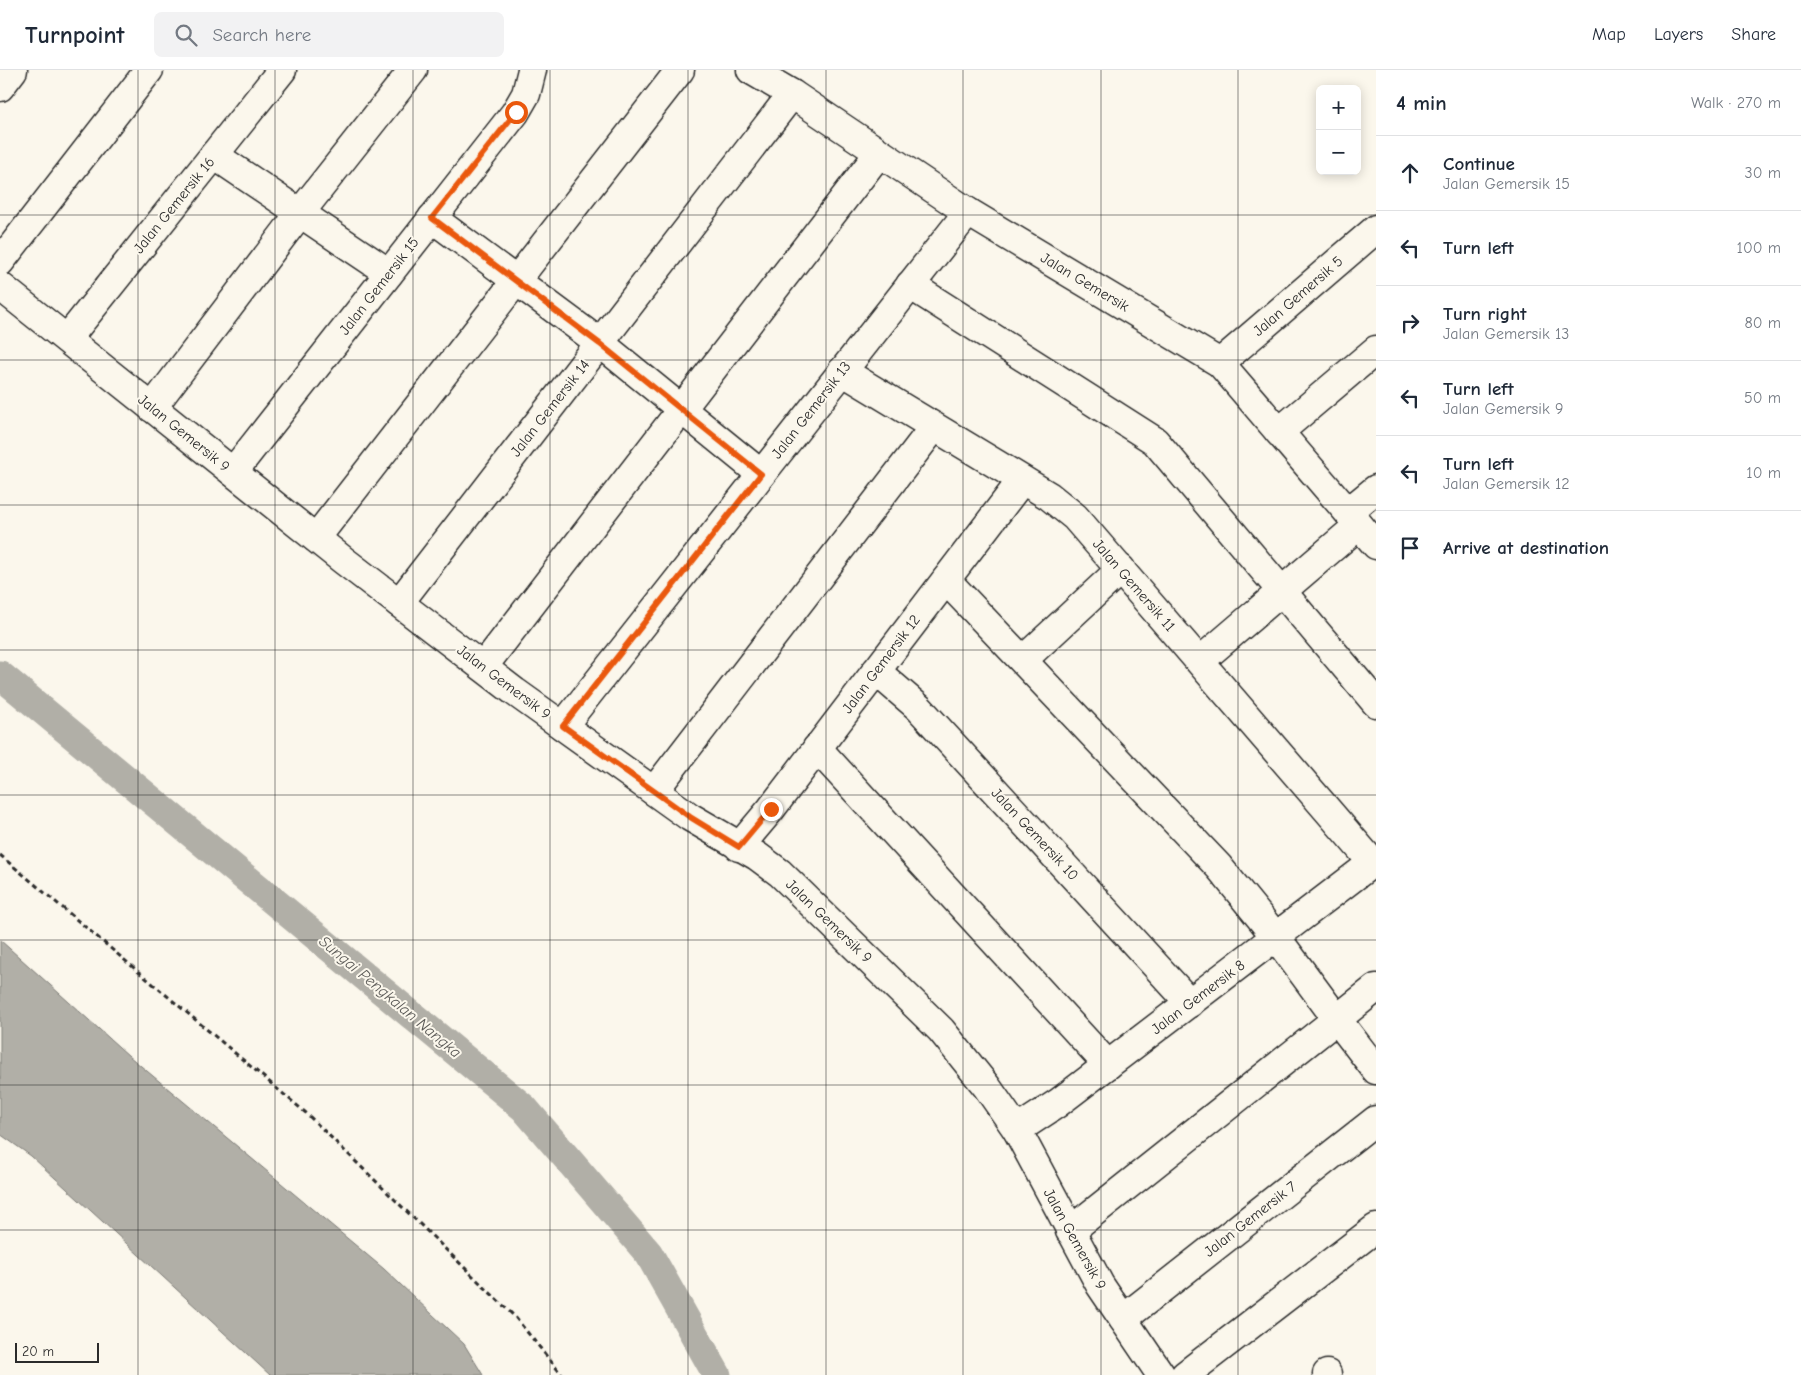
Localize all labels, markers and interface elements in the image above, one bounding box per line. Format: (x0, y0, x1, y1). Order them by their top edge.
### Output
search box (154, 12, 504, 57)
text: Turnpoint (25, 21, 124, 49)
icon: search (172, 21, 200, 49)
text: Search here (212, 24, 311, 46)
text: Map (1592, 24, 1626, 45)
text: Layers (1654, 24, 1703, 45)
text: Share (1731, 24, 1776, 45)
map controls (1316, 85, 1361, 175)
button: + (1316, 85, 1361, 130)
text: 4 min (1396, 91, 1447, 115)
text: Walk · 270 m (1691, 94, 1781, 112)
route start (505, 101, 528, 124)
button: − (1316, 130, 1361, 175)
street label: Jalan Gemersik 16 (130, 153, 218, 257)
text: Continue (1443, 153, 1515, 175)
icon: ahead (1396, 159, 1424, 187)
text: 30 m (1745, 164, 1781, 182)
text: Jalan Gemersik 15 (1443, 175, 1570, 193)
street label: Jalan Gemersik 15 (335, 234, 423, 338)
icon: left (1396, 234, 1424, 262)
text: Turn left (1443, 237, 1514, 259)
text: 100 m (1737, 239, 1781, 257)
street label: Jalan Gemersik (1038, 249, 1133, 316)
street label: Jalan Gemersik 5 (1249, 252, 1347, 340)
text: Turn right (1443, 303, 1527, 325)
icon: right (1396, 309, 1424, 337)
text: 80 m (1744, 314, 1781, 332)
text: Jalan Gemersik 13 (1443, 325, 1569, 343)
street label: Jalan Gemersik 14 (507, 356, 593, 460)
street label: Jalan Gemersik 13 (767, 358, 855, 462)
text: Turn left (1443, 378, 1514, 400)
icon: left (1396, 384, 1424, 412)
text: 50 m (1744, 389, 1781, 407)
street label: Jalan Gemersik 9 (134, 390, 234, 476)
text: Jalan Gemersik 9 (1443, 400, 1563, 418)
text: Turn left (1443, 453, 1514, 475)
icon: left (1396, 459, 1424, 487)
text: 10 m (1746, 464, 1781, 482)
text: Jalan Gemersik 12 (1443, 475, 1570, 493)
icon: arrive (1396, 534, 1424, 562)
street label: Jalan Gemersik 11 (1089, 535, 1179, 635)
text: Arrive at destination (1443, 537, 1609, 559)
street label: Jalan Gemersik 12 (838, 611, 924, 717)
street label: Jalan Gemersik 9 (453, 641, 555, 723)
street label: Jalan Gemersik 10 (987, 784, 1083, 884)
route end (760, 798, 783, 821)
street label: Jalan Gemersik 9 (782, 875, 876, 967)
water label: Sungai Pengkalan Nangka (315, 932, 465, 1062)
street label: Jalan Gemersik 8 (1148, 956, 1248, 1038)
street label: Jalan Gemersik 7 (1200, 1177, 1300, 1261)
street label: Jalan Gemersik 9 (1040, 1185, 1110, 1293)
scale bar (15, 1340, 99, 1363)
text: 20 m (22, 1343, 54, 1360)

